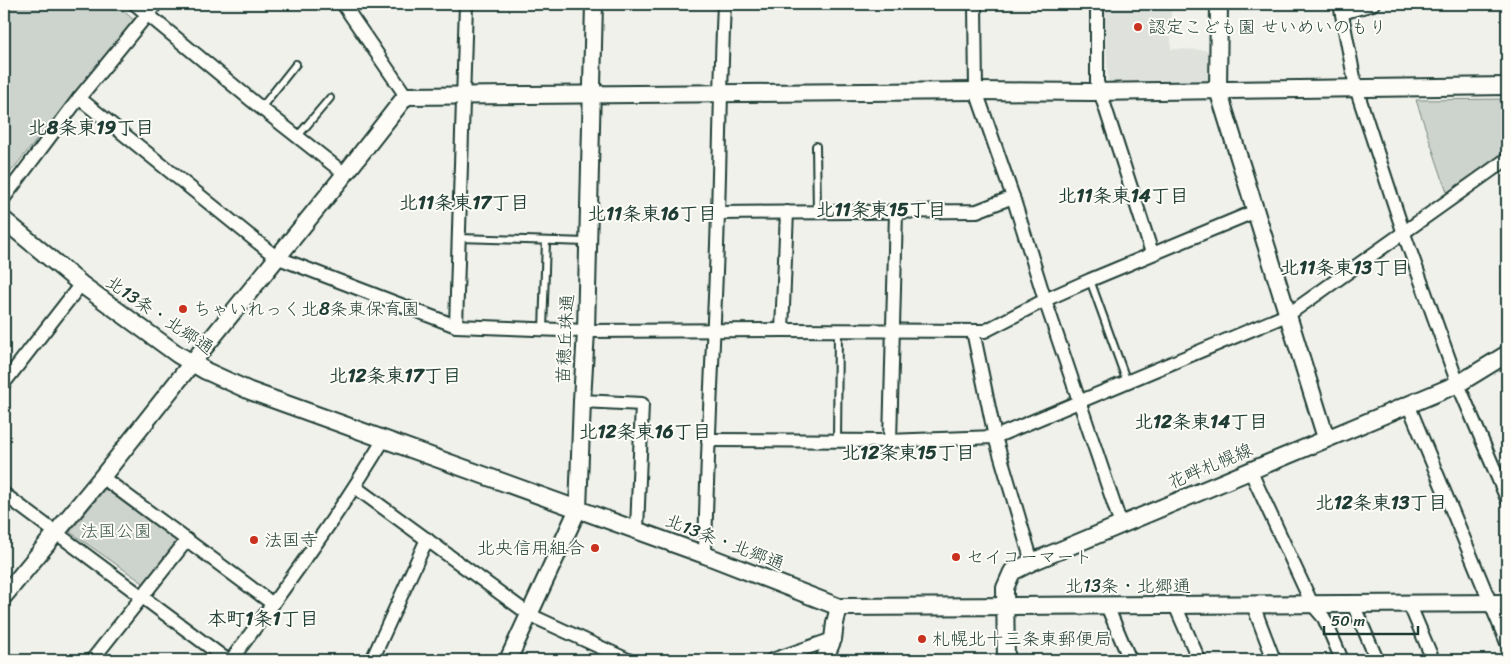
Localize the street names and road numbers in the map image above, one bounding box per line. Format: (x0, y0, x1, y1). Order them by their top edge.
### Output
street label: 北13条・北郷通 (99, 267, 221, 363)
street label: 苗穂丘珠通 (547, 293, 583, 385)
street label: 花畔札幌線 (1162, 434, 1258, 498)
street label: 北13条・北郷通 (661, 505, 789, 579)
street label: 北13条・北郷通 (1065, 570, 1191, 602)

